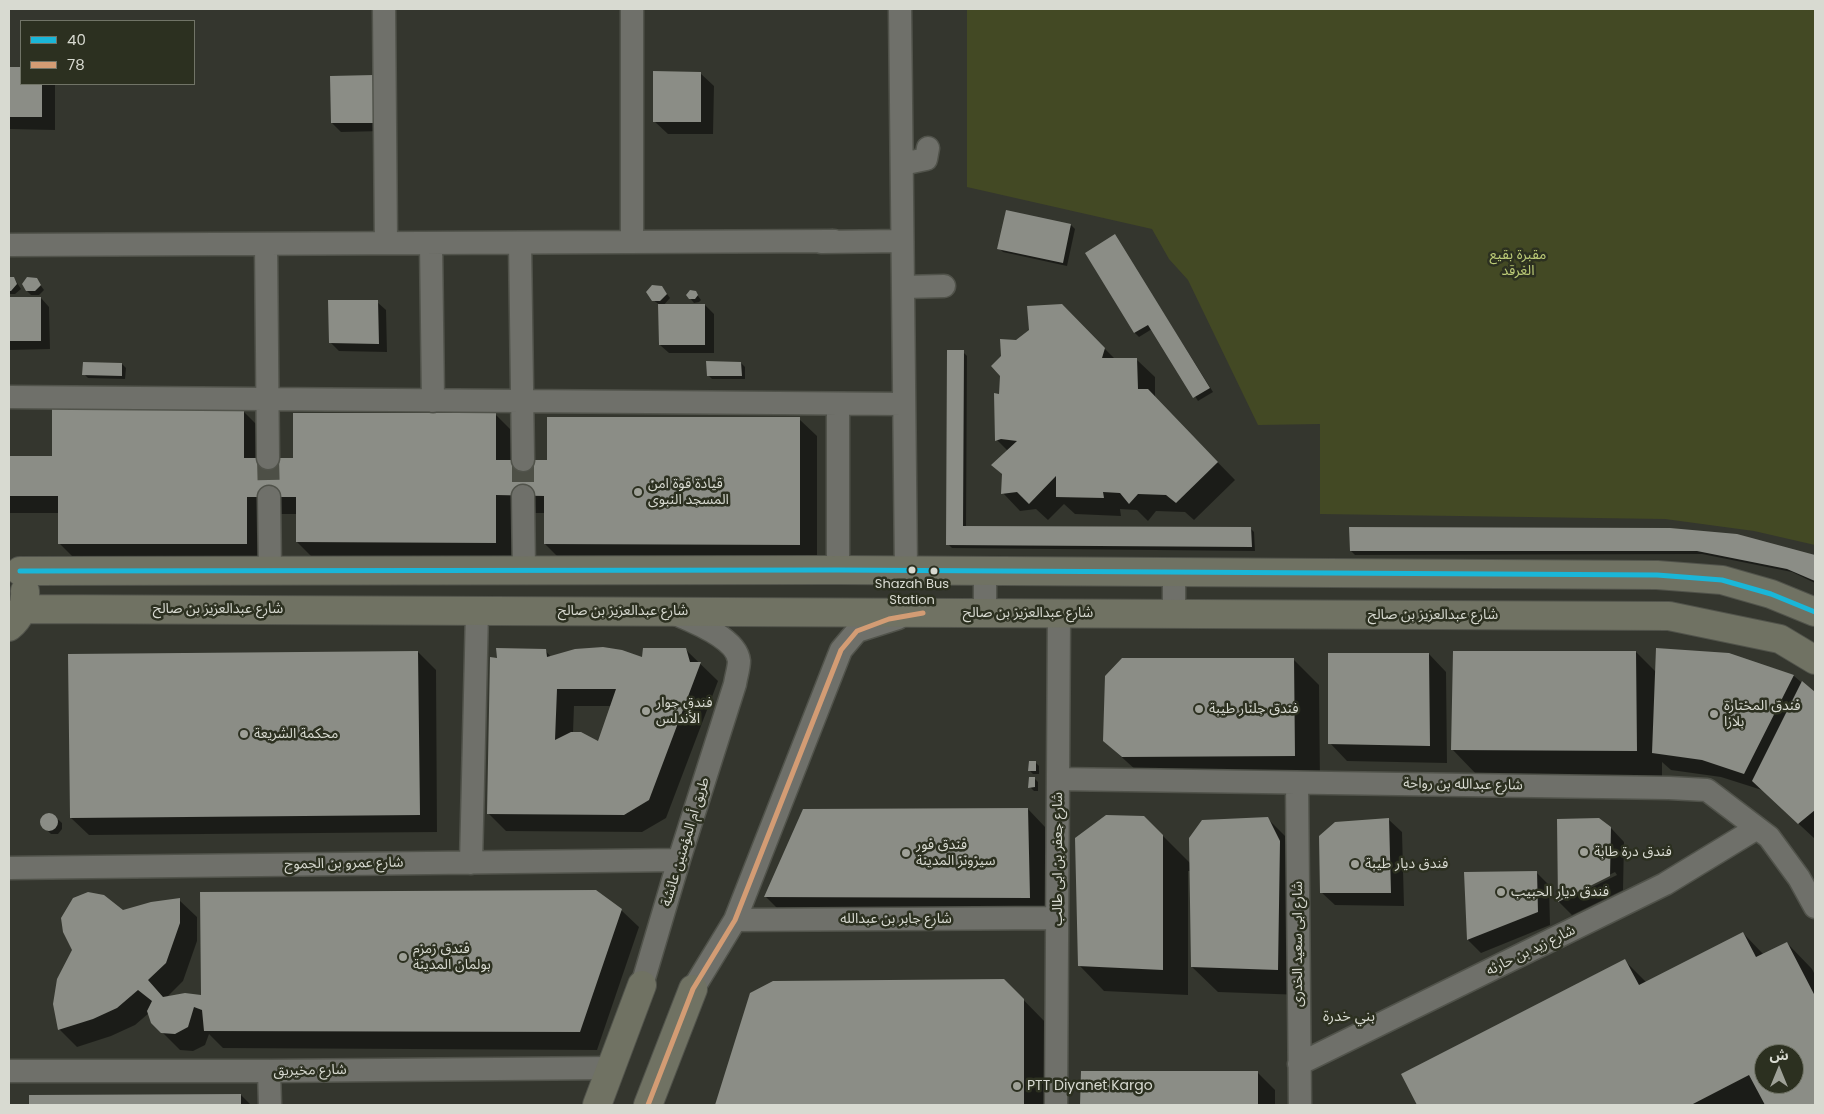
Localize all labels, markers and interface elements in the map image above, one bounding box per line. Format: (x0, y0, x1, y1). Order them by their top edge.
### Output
legend (20, 20, 195, 85)
text: 40 (67, 29, 86, 50)
text: 78 (67, 54, 85, 75)
park label: مقبرة بقيع الغرقد (1490, 247, 1546, 280)
place label: قيادة قوة امن المسجد النبوى (648, 476, 729, 508)
marker: قيادة قوة امن المسجد النبوى (632, 486, 644, 498)
marker: Shazah Bus Station (907, 565, 917, 575)
unlabelled marker (929, 566, 939, 576)
place label: Shazah Bus Station (875, 577, 949, 608)
street label: شارع عبدالعزيز بن صالح (153, 601, 283, 617)
street label: شارع عبدالعزيز بن صالح (558, 603, 688, 619)
street label: شارع عبدالعزيز بن صالح (963, 605, 1093, 621)
street label: شارع عبدالعزيز بن صالح (1368, 607, 1498, 623)
place label: فندق جوار الأندلس (656, 695, 712, 728)
place label: فندق المختارة بلازا (1724, 698, 1801, 730)
place label: فندق جلنار طيبة (1209, 701, 1299, 717)
marker: فندق جلنار طيبة (1193, 703, 1205, 715)
marker: فندق جوار الأندلس (640, 705, 652, 717)
marker: فندق المختارة بلازا (1708, 708, 1720, 720)
place label: محكمة الشريعة (254, 726, 338, 742)
marker: محكمة الشريعة (238, 728, 250, 740)
street label: طريق أم المؤمنين عائشة (658, 775, 714, 909)
street label: شارع عبدالله بن رواحة (1403, 776, 1523, 794)
street label: شارع جعفر بن ابى طالب (1050, 792, 1066, 926)
place label: فندق فور سيزونز المدينة (916, 837, 995, 870)
place label: فندق درة طابة (1594, 844, 1672, 860)
marker: فندق درة طابة (1578, 846, 1590, 858)
marker: فندق فور سيزونز المدينة (900, 847, 912, 859)
street label: شارع عمرو بن الجموح (284, 855, 404, 873)
place label: فندق ديار طيبة (1365, 856, 1448, 872)
marker: فندق ديار طيبة (1349, 858, 1361, 870)
street label: شارع ابى سعيد الخدرى (1290, 881, 1306, 1007)
place label: فندق ديار الحبيب (1511, 884, 1609, 900)
marker: فندق ديار الحبيب (1495, 886, 1507, 898)
street label: شارع جابر بن عبدالله (840, 911, 952, 927)
street label: شارع زيد بن حارثه (1484, 922, 1578, 980)
place label: فندق زمزم بولمان المدينة (413, 941, 491, 974)
marker: فندق زمزم بولمان المدينة (397, 951, 409, 963)
district label: بني خدرة (1323, 1008, 1375, 1026)
north arrow (1754, 1044, 1804, 1094)
text: ش (1769, 1045, 1789, 1065)
street label: شارع مخيريق (273, 1062, 347, 1080)
place label: PTT Diyanet Kargo (1027, 1078, 1153, 1094)
marker: PTT Diyanet Kargo (1011, 1080, 1023, 1092)

